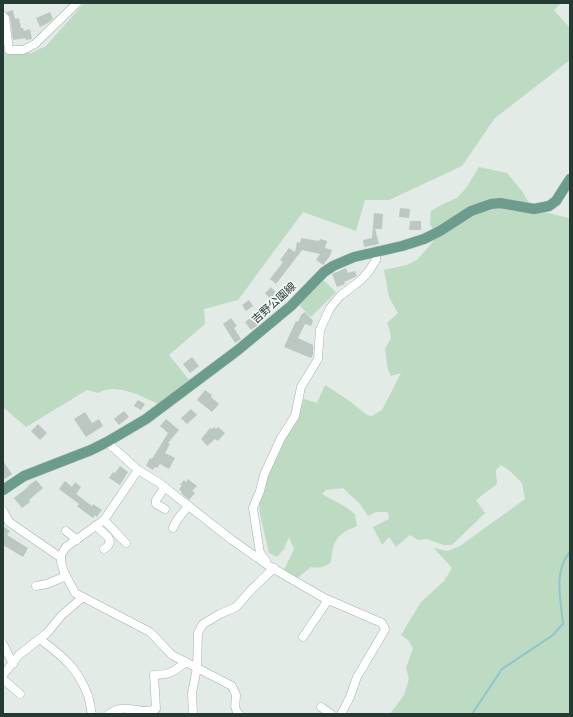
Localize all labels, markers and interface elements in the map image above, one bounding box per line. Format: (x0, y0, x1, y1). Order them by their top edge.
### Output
street label: 吉野公園線 (249, 280, 299, 326)

